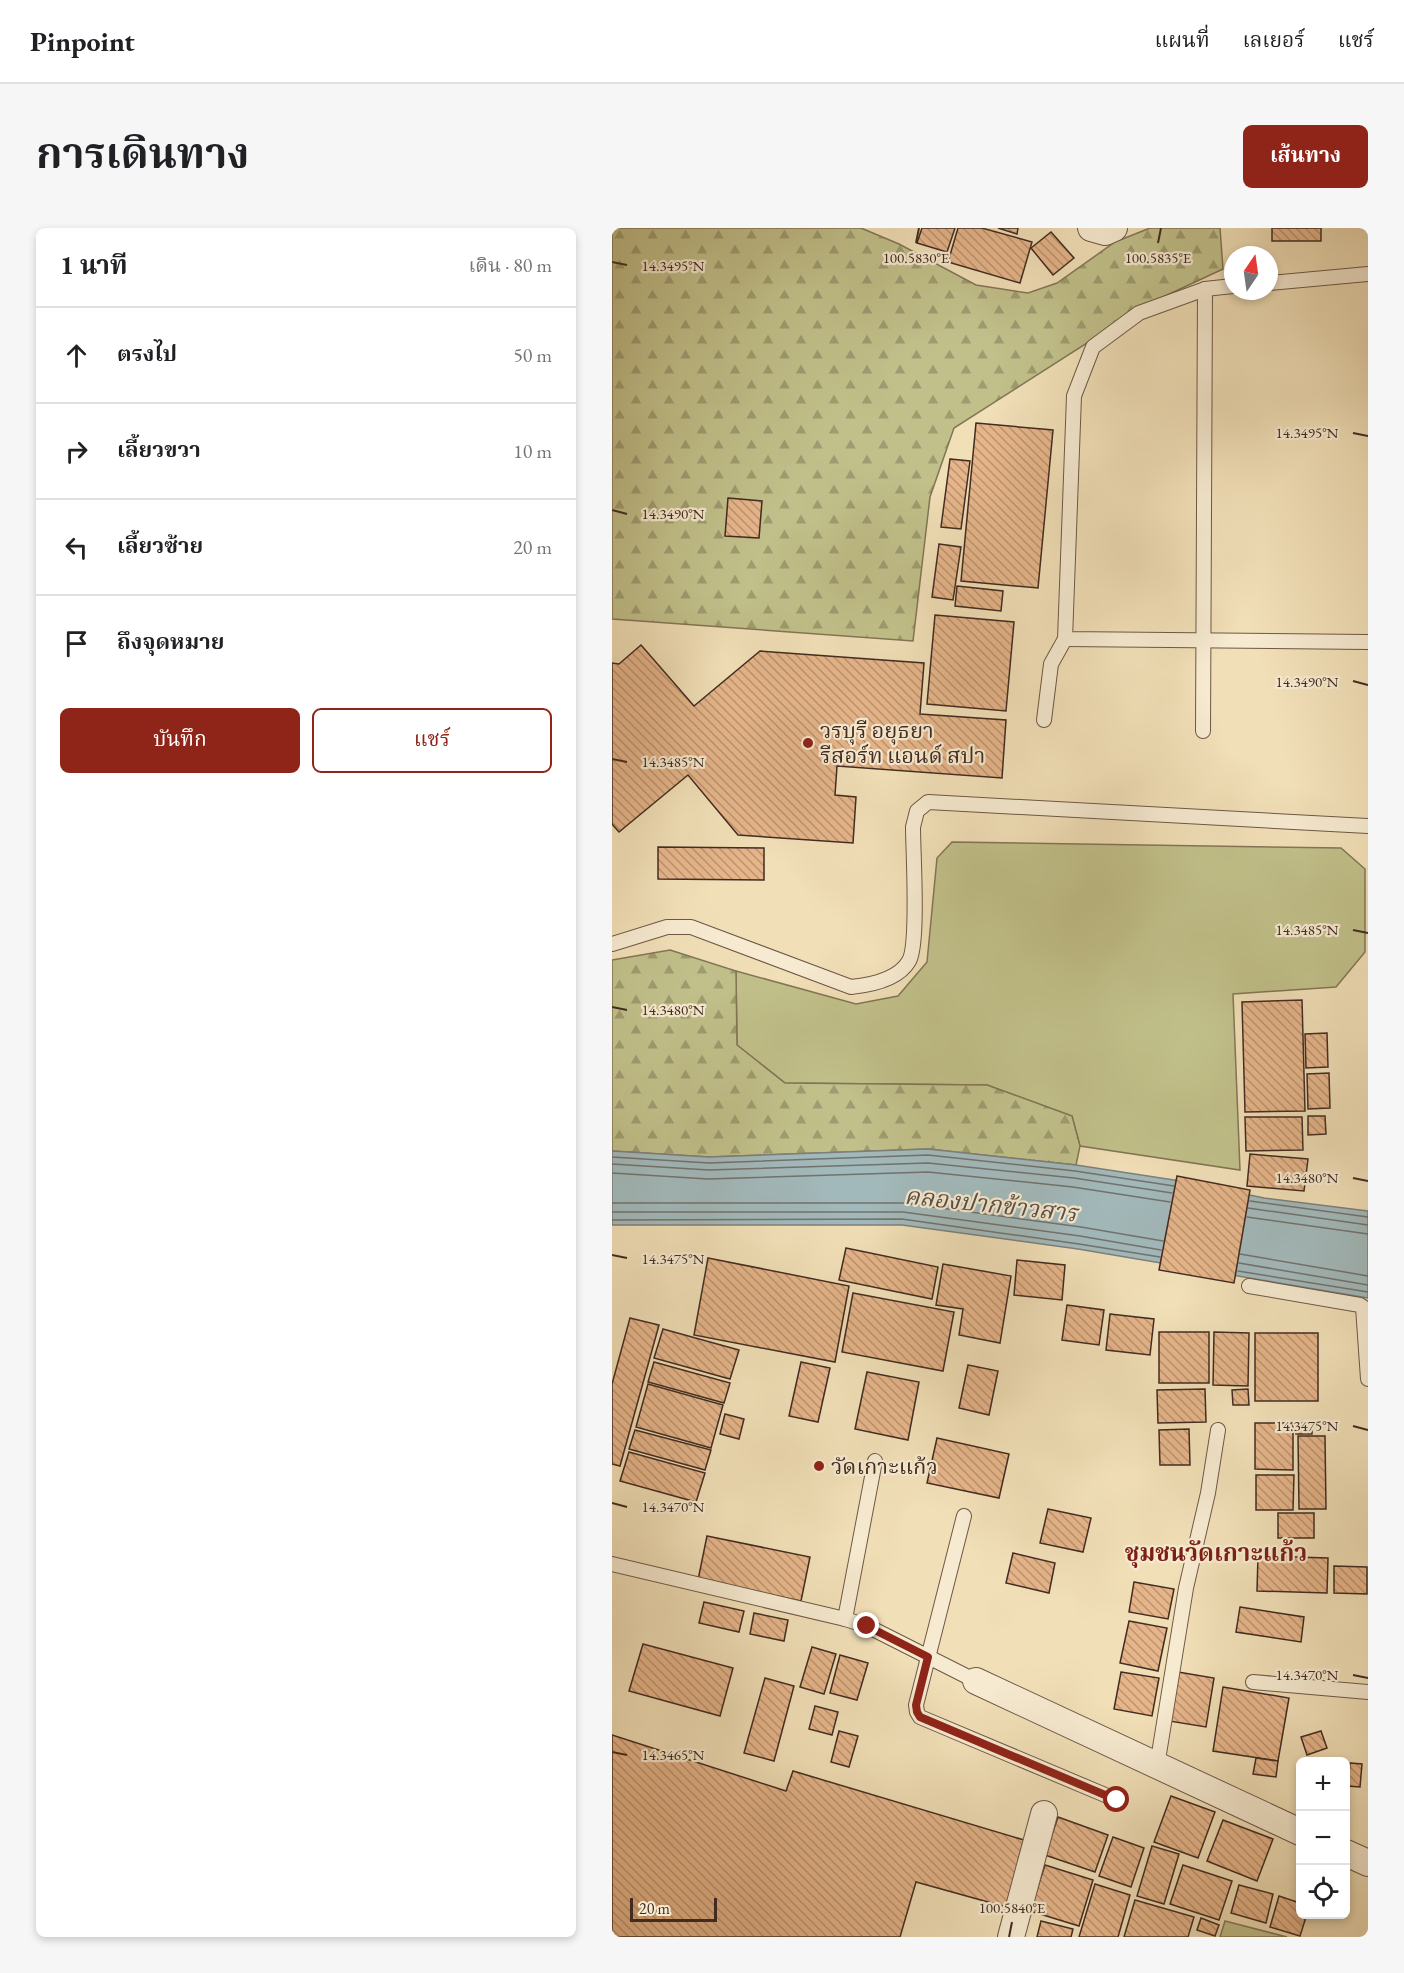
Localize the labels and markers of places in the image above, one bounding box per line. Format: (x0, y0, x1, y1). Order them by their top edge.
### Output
place label: วรบุรี อยุธยา รีสอร์ท แอนด์ สปา (820, 716, 985, 770)
marker: วรบุรี อยุธยา รีสอร์ท แอนด์ สปา (801, 736, 815, 750)
place label: วัดเกาะแก้ว (831, 1452, 938, 1481)
marker: วัดเกาะแก้ว (812, 1459, 826, 1473)

